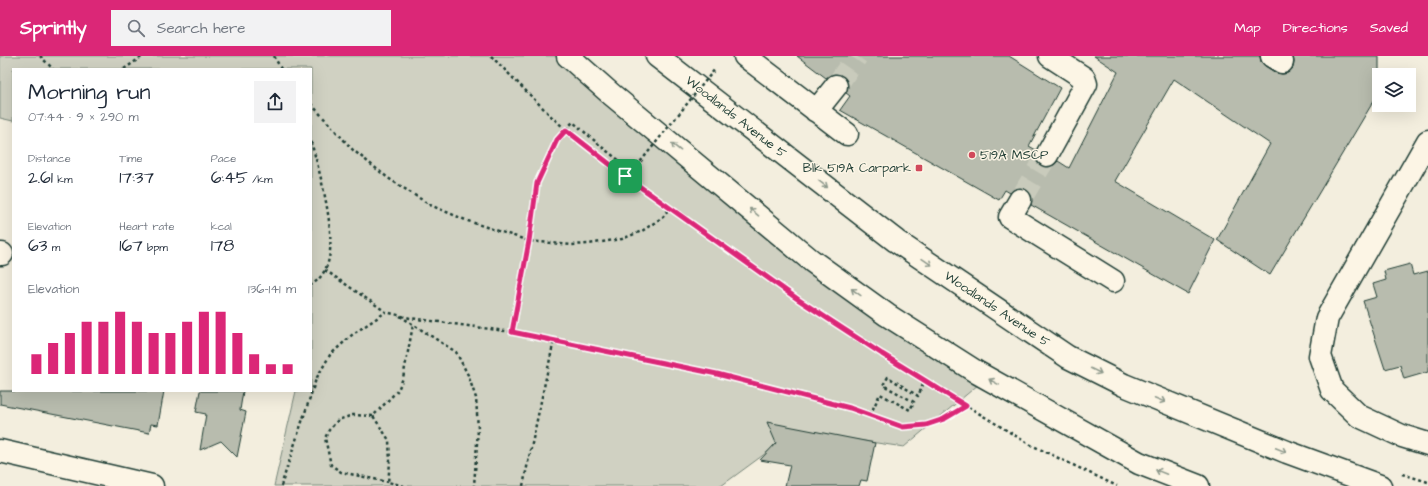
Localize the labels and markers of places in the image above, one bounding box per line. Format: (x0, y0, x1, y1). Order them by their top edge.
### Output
place label: 519A MSCP (980, 146, 1049, 164)
marker: 519A MSCP (967, 150, 977, 160)
pin (608, 159, 642, 193)
place label: Blk 519A Carpark (803, 159, 911, 177)
marker: Blk 519A Carpark (914, 163, 924, 173)

